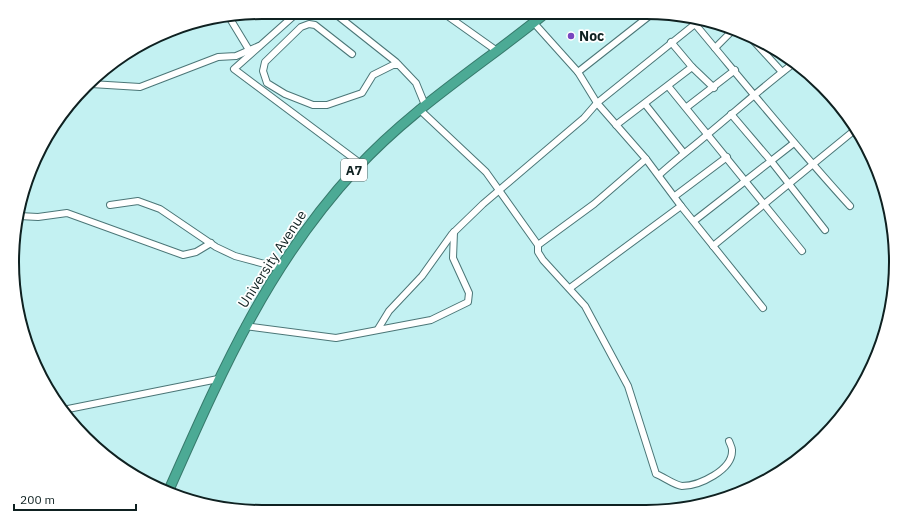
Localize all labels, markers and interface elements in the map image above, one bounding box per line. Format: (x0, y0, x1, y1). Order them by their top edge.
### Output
place label: Noc (579, 27, 604, 45)
marker: Noc (566, 31, 576, 41)
road number: A7 (341, 159, 367, 181)
street label: University Avenue (234, 207, 310, 311)
scale bar (14, 486, 136, 512)
text: 200 m (20, 492, 55, 507)

